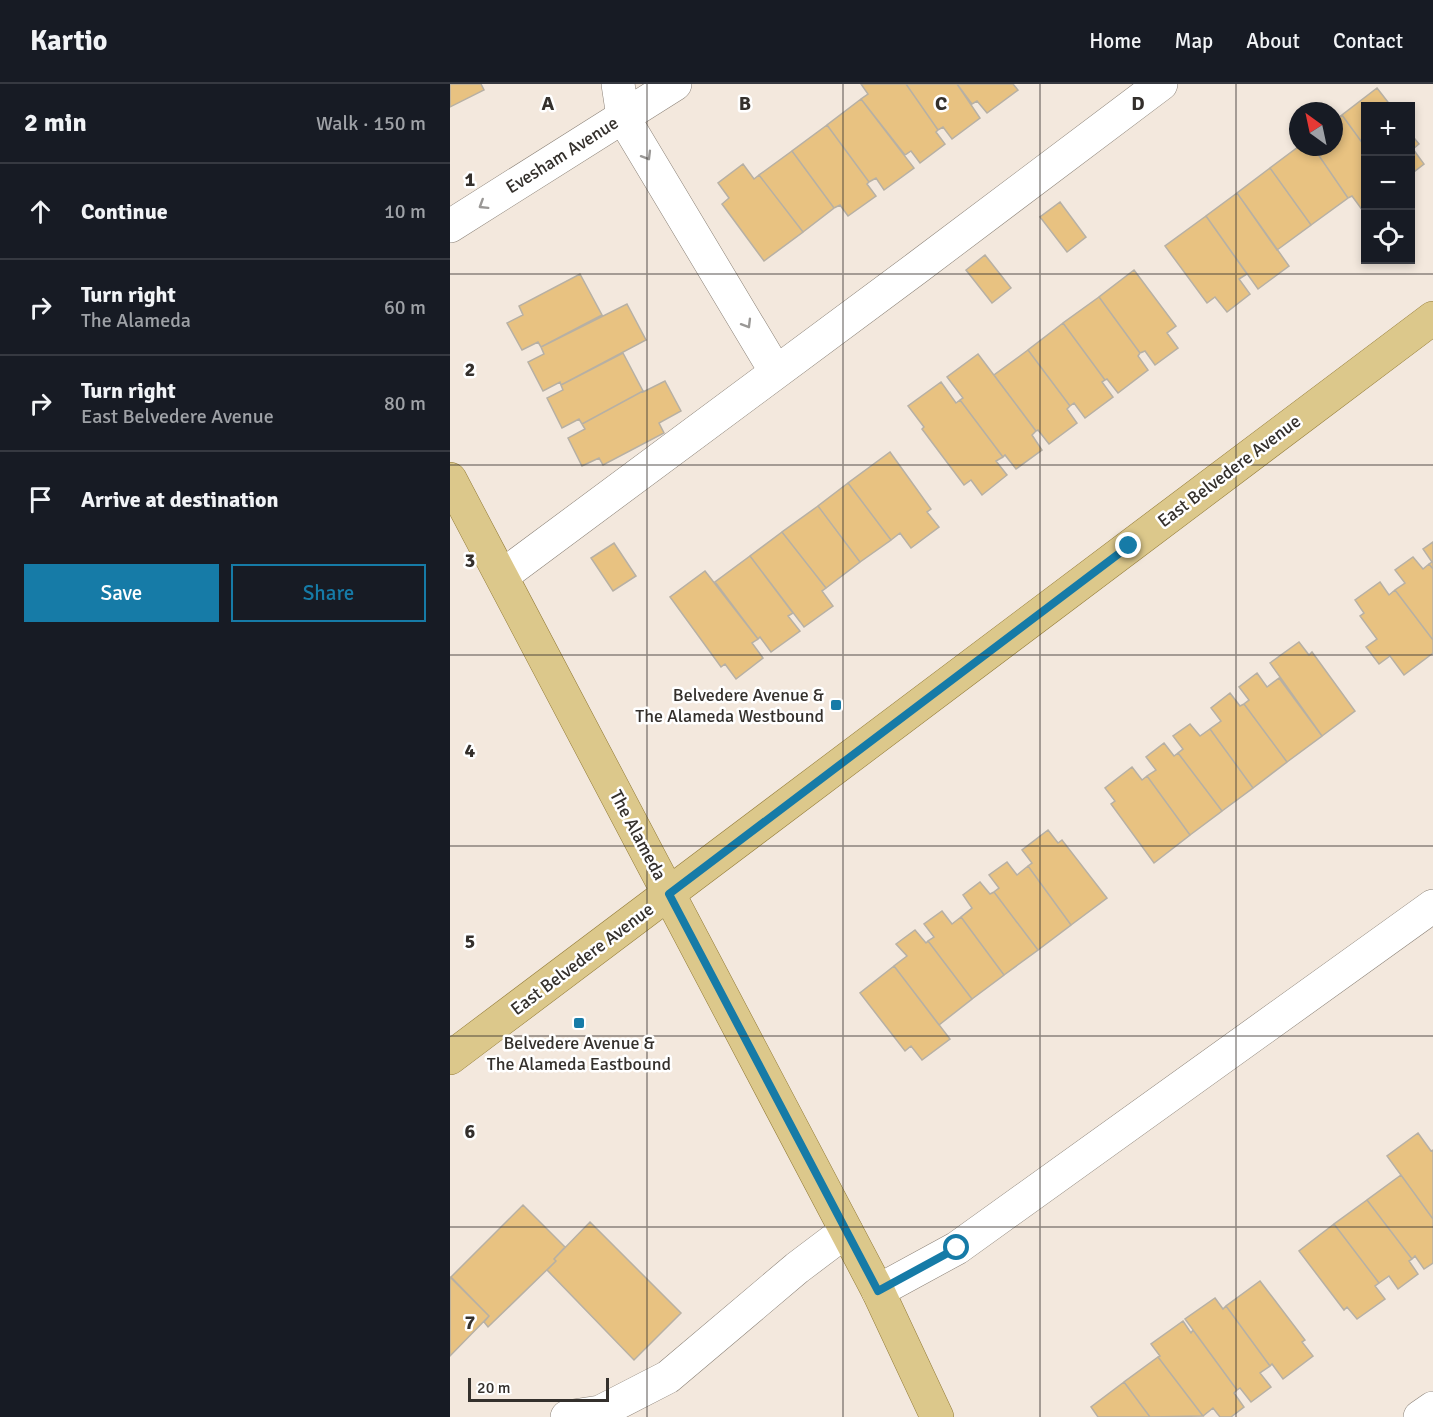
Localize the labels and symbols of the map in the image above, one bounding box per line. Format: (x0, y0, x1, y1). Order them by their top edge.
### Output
text: A (542, 91, 555, 116)
text: B (739, 91, 751, 116)
text: C (935, 91, 947, 116)
text: D (1131, 91, 1145, 116)
north arrow (1289, 102, 1343, 156)
street label: Evesham Avenue (502, 112, 622, 198)
one-way arrow (639, 150, 651, 161)
text: 1 (465, 167, 476, 192)
one-way arrow (479, 197, 489, 209)
one-way arrow (740, 318, 751, 328)
text: 2 (465, 357, 475, 382)
street label: East Belvedere Avenue (1153, 410, 1305, 532)
route end (1115, 532, 1141, 558)
text: 3 (465, 548, 475, 573)
place label: Belvedere Avenue & The Alameda Westbound (635, 684, 824, 727)
marker: Belvedere Avenue & The Alameda Westbound (829, 698, 843, 712)
text: 4 (465, 738, 476, 763)
street label: The Alameda (605, 786, 671, 884)
street label: East Belvedere Avenue (506, 898, 658, 1020)
text: 5 (465, 929, 475, 954)
marker: Belvedere Avenue & The Alameda Eastbound (572, 1016, 586, 1030)
place label: Belvedere Avenue & The Alameda Eastbound (487, 1032, 671, 1075)
text: 6 (465, 1119, 476, 1144)
route start (943, 1234, 969, 1260)
text: 7 (465, 1310, 476, 1335)
scale bar (468, 1375, 609, 1402)

